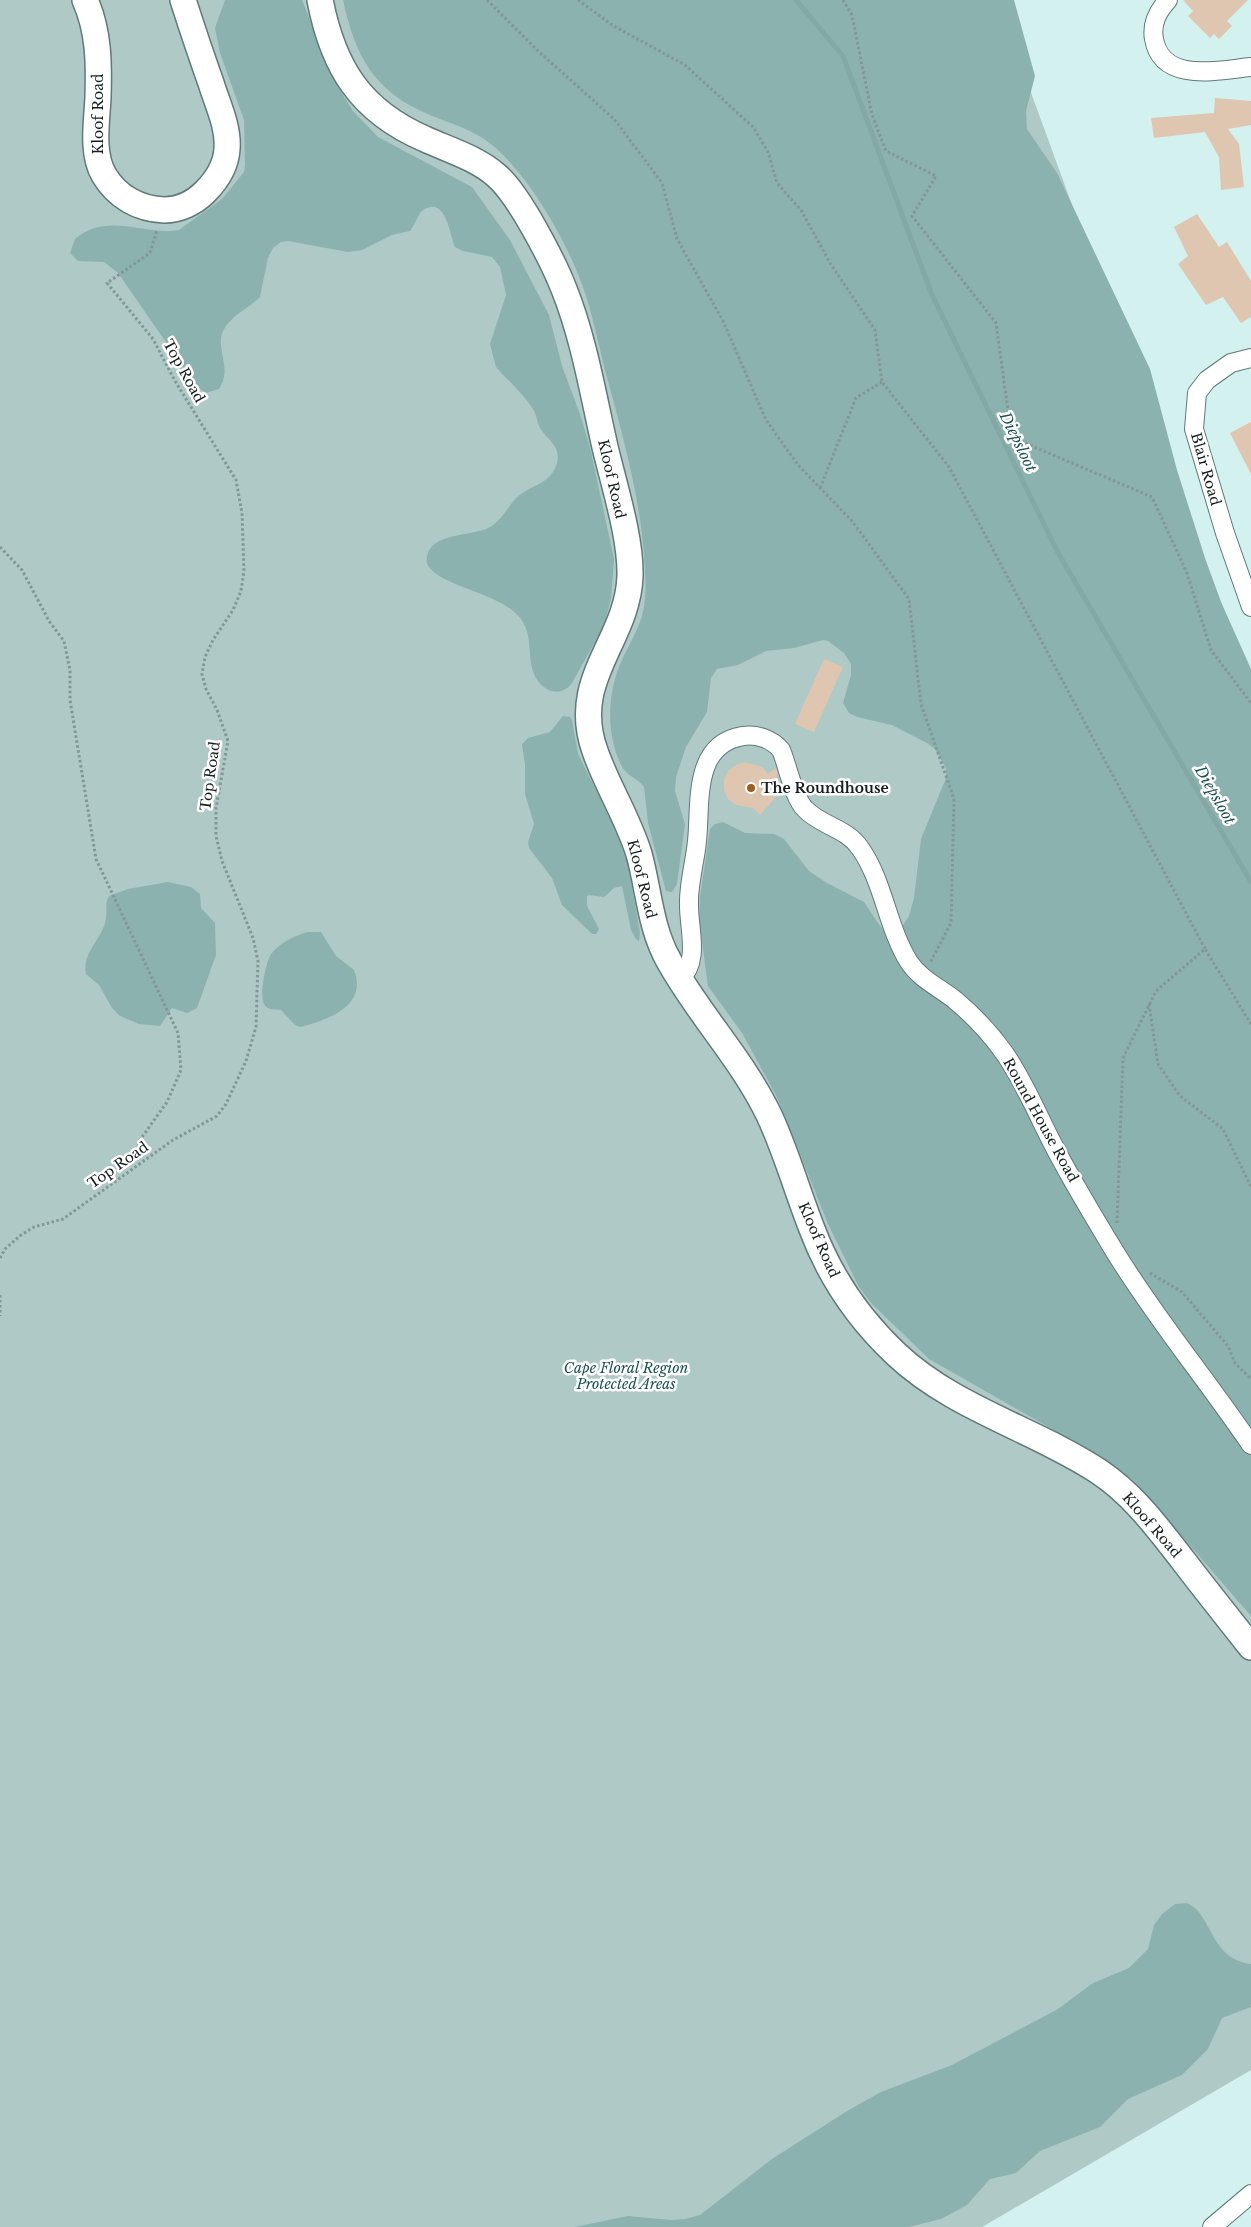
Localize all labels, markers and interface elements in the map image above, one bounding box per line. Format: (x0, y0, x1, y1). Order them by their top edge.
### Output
street label: Kloof Road (89, 73, 107, 154)
street label: Top Road (159, 336, 209, 406)
water label: Diepsloot (995, 408, 1041, 475)
street label: Blair Road (1187, 430, 1225, 508)
street label: Kloof Road (594, 438, 630, 521)
street label: Top Road (196, 740, 224, 812)
water label: Diepsloot (1191, 761, 1240, 828)
place label: The Roundhouse (761, 779, 889, 797)
marker: The Roundhouse (745, 782, 757, 794)
street label: Kloof Road (623, 838, 661, 921)
street label: Round House Road (999, 1055, 1083, 1186)
street label: Top Road (84, 1137, 152, 1192)
street label: Kloof Road (794, 1199, 844, 1281)
park label: Cape Floral Region Protected Areas (564, 1359, 689, 1393)
street label: Kloof Road (1119, 1489, 1186, 1562)

